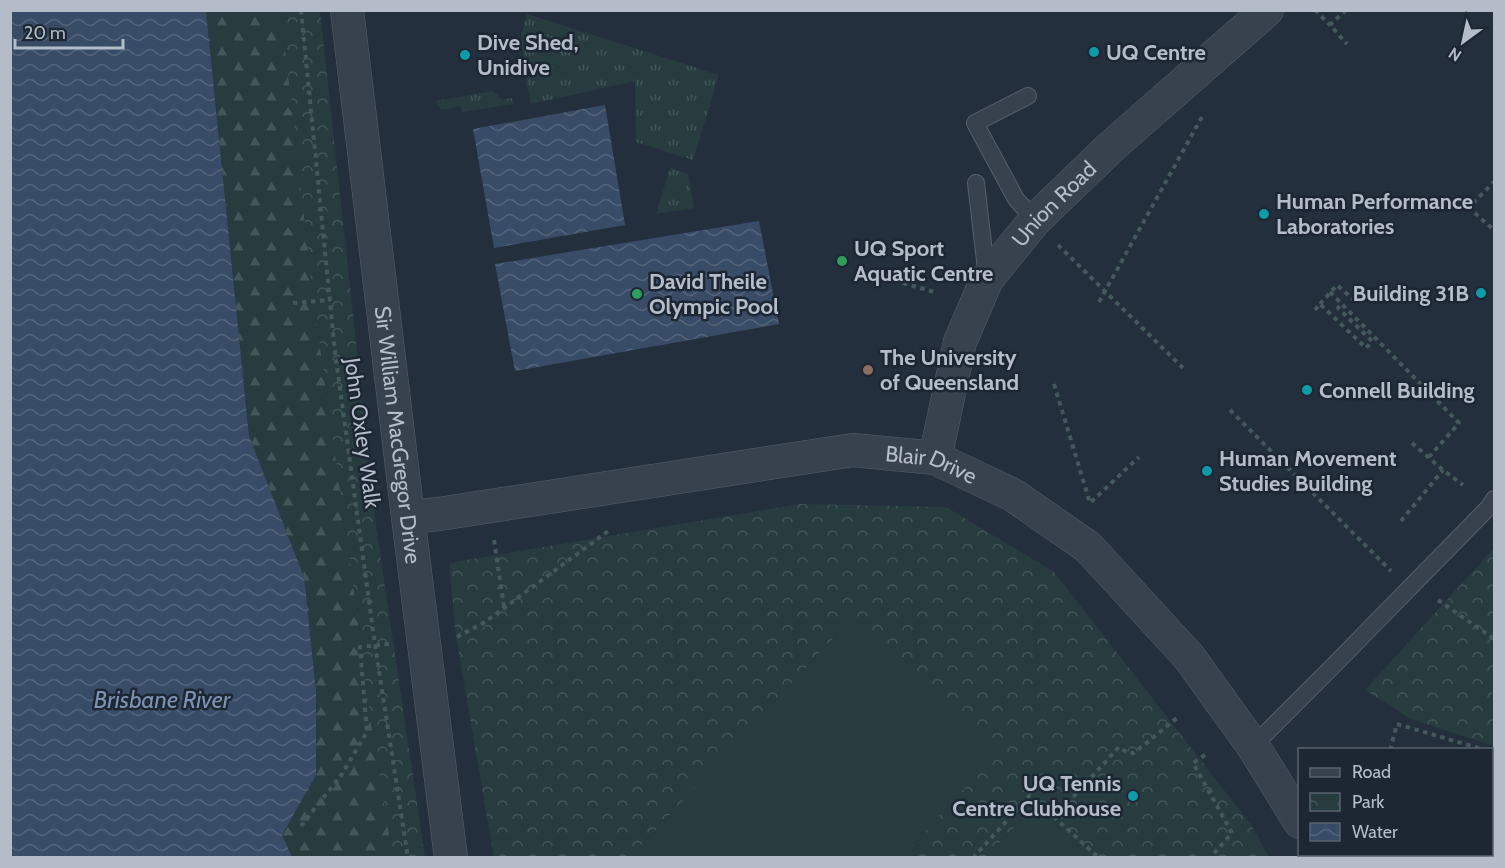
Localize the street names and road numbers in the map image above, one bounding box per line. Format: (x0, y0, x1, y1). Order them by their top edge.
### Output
street label: Union Road (1006, 155, 1102, 252)
street label: Sir William MacGregor Drive (369, 305, 427, 565)
street label: John Oxley Walk (338, 355, 386, 510)
street label: Blair Drive (884, 440, 981, 490)

